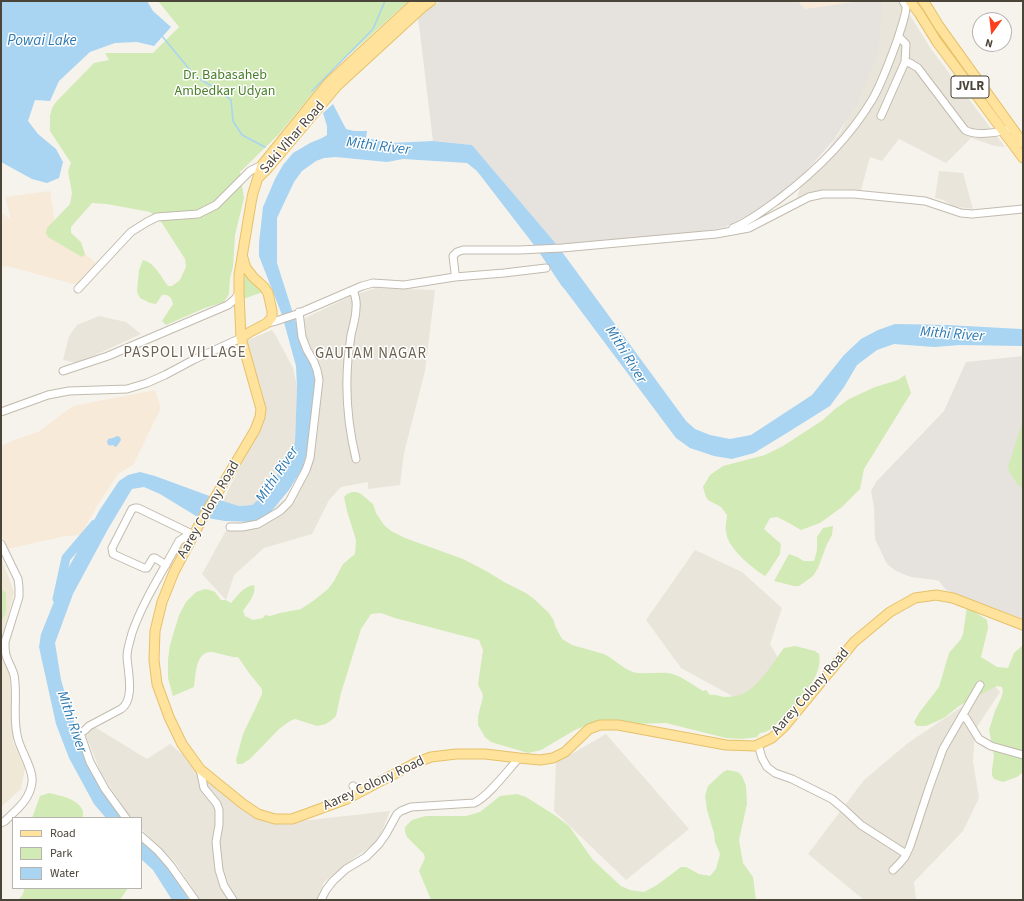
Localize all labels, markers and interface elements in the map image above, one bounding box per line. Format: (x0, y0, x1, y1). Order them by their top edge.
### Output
north arrow (972, 12, 1012, 52)
water label: Powai Lake (7, 33, 77, 51)
text: N (984, 35, 995, 51)
park label: Dr. Babasaheb Ambedkar Udyan (175, 68, 275, 100)
road number: JVLR (951, 76, 989, 98)
street label: Saki Vihar Road (257, 98, 329, 178)
water label: Mithi River (345, 134, 411, 160)
water label: Mithi River (600, 323, 650, 387)
water label: Mithi River (919, 324, 985, 346)
district label: PASPOLI VILLAGE (123, 345, 247, 363)
district label: GAUTAM NAGAR (315, 346, 427, 364)
water label: Mithi River (253, 443, 303, 507)
street label: Aarey Colony Road (174, 458, 244, 562)
street label: Aarey Colony Road (769, 645, 853, 739)
water label: Mithi River (52, 689, 90, 755)
street label: Aarey Colony Road (321, 753, 427, 815)
legend (12, 817, 142, 889)
text: Road (50, 825, 76, 842)
text: Park (50, 845, 72, 862)
text: Water (50, 865, 79, 882)

